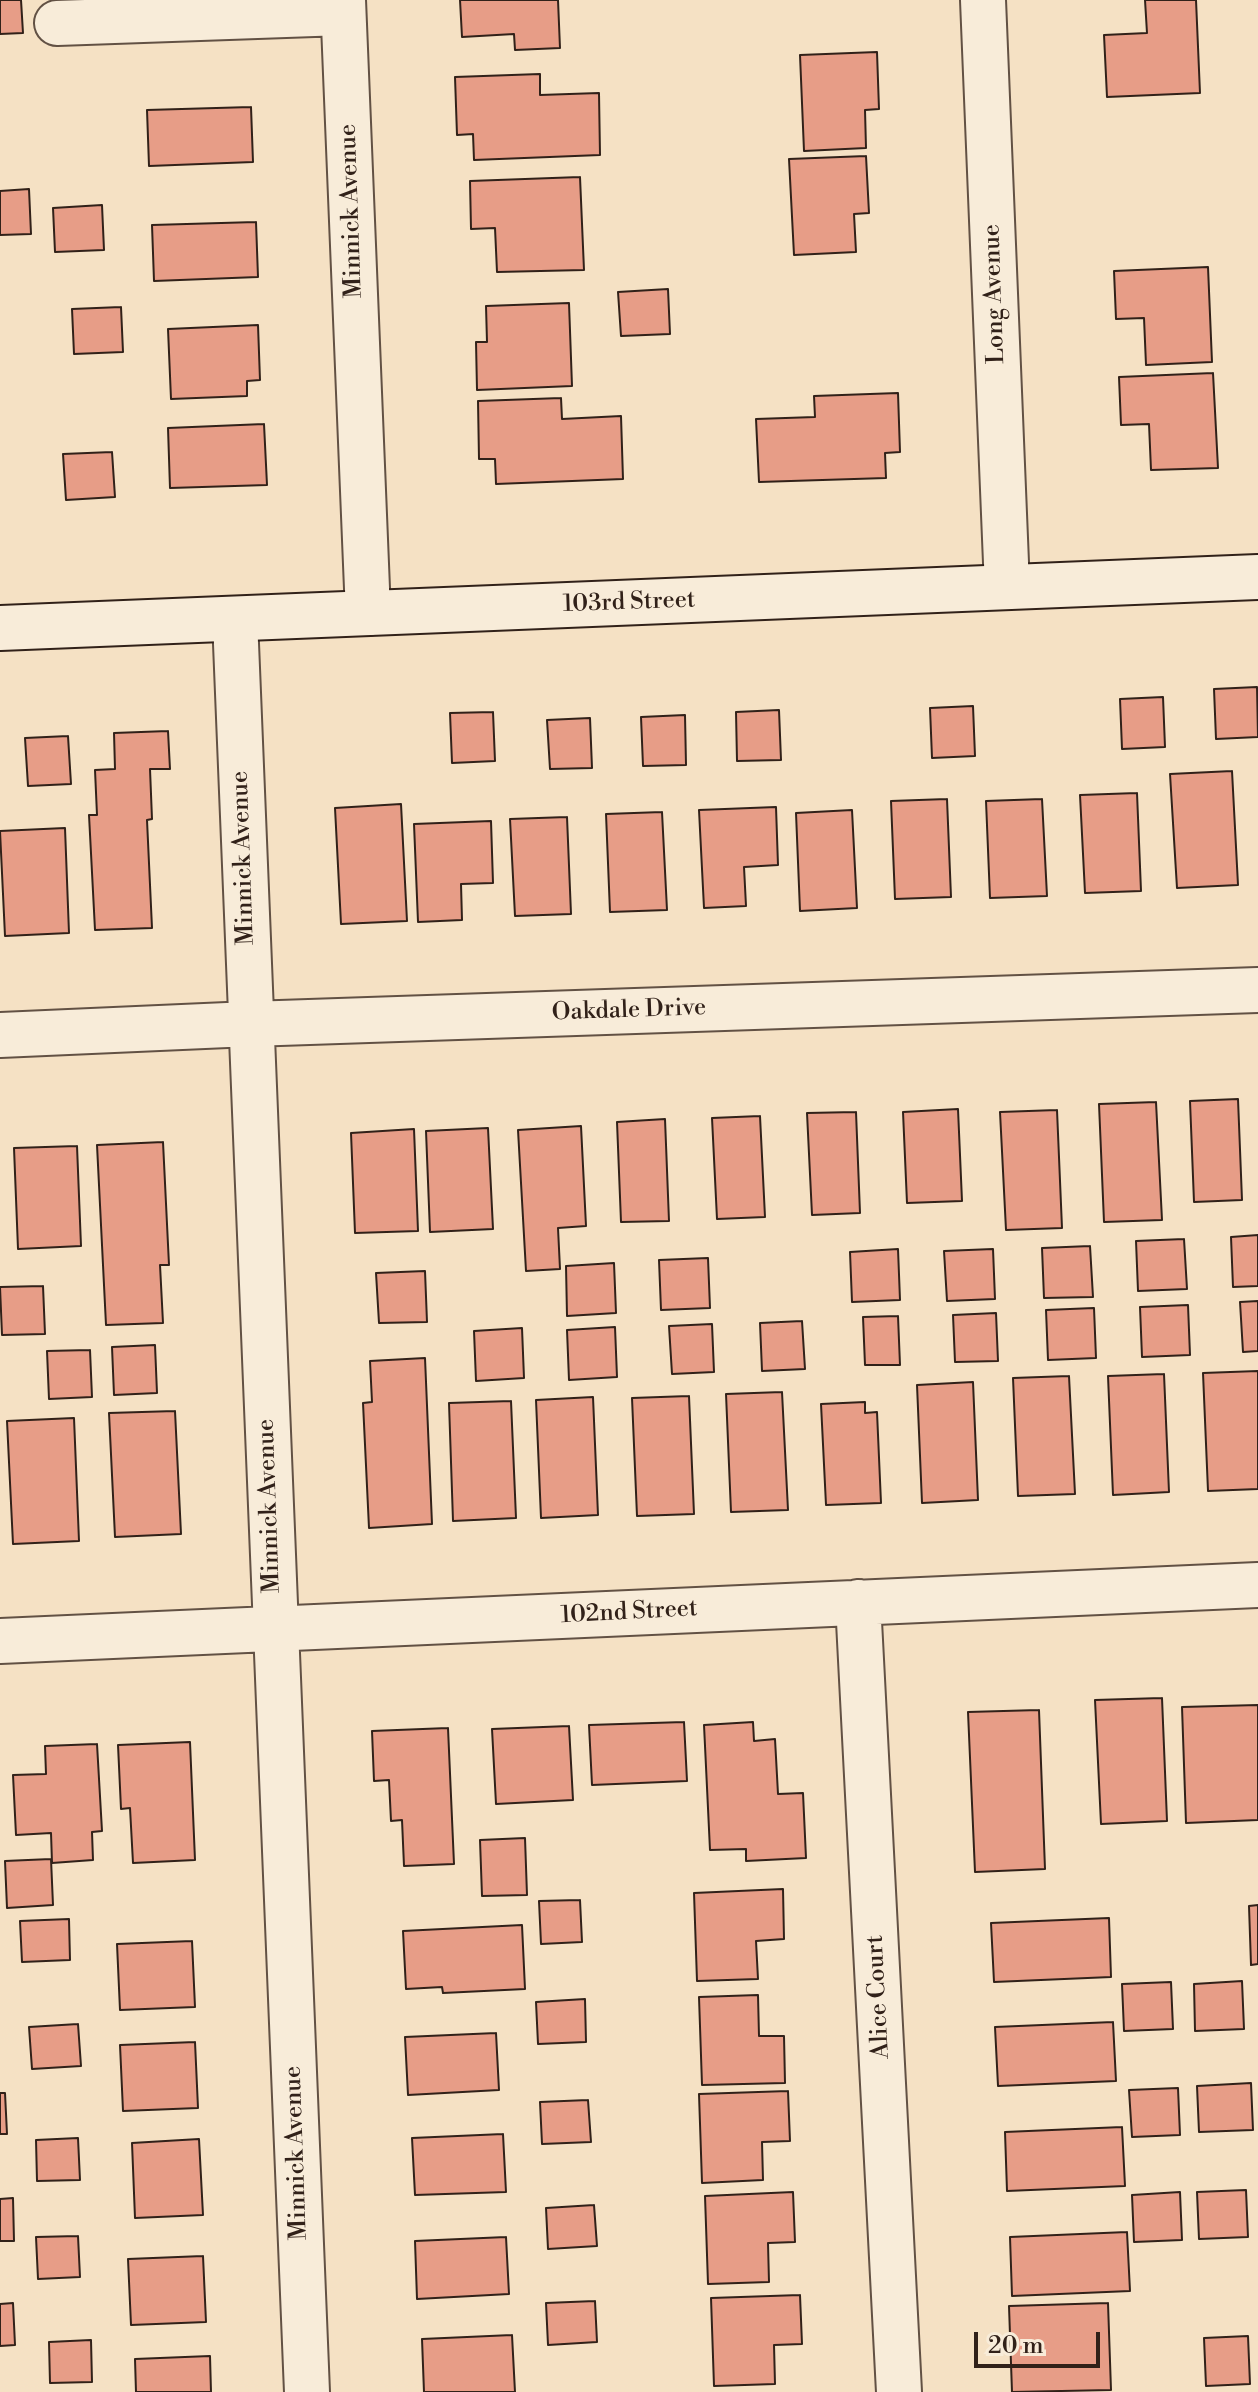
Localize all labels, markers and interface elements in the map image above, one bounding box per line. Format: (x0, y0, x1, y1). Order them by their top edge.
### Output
street label: Minnick Avenue (335, 123, 369, 299)
street label: Long Avenue (978, 223, 1012, 365)
street label: 103rd Street (562, 586, 696, 620)
street label: Minnick Avenue (227, 770, 261, 946)
street label: Oakdale Drive (551, 994, 707, 1028)
street label: Minnick Avenue (253, 1418, 287, 1594)
street label: 102nd Street (560, 1595, 698, 1631)
street label: Alice Court (861, 1934, 897, 2060)
street label: Minnick Avenue (280, 2065, 314, 2241)
scale bar (978, 2316, 1104, 2366)
text: 20 m (988, 2331, 1044, 2361)

